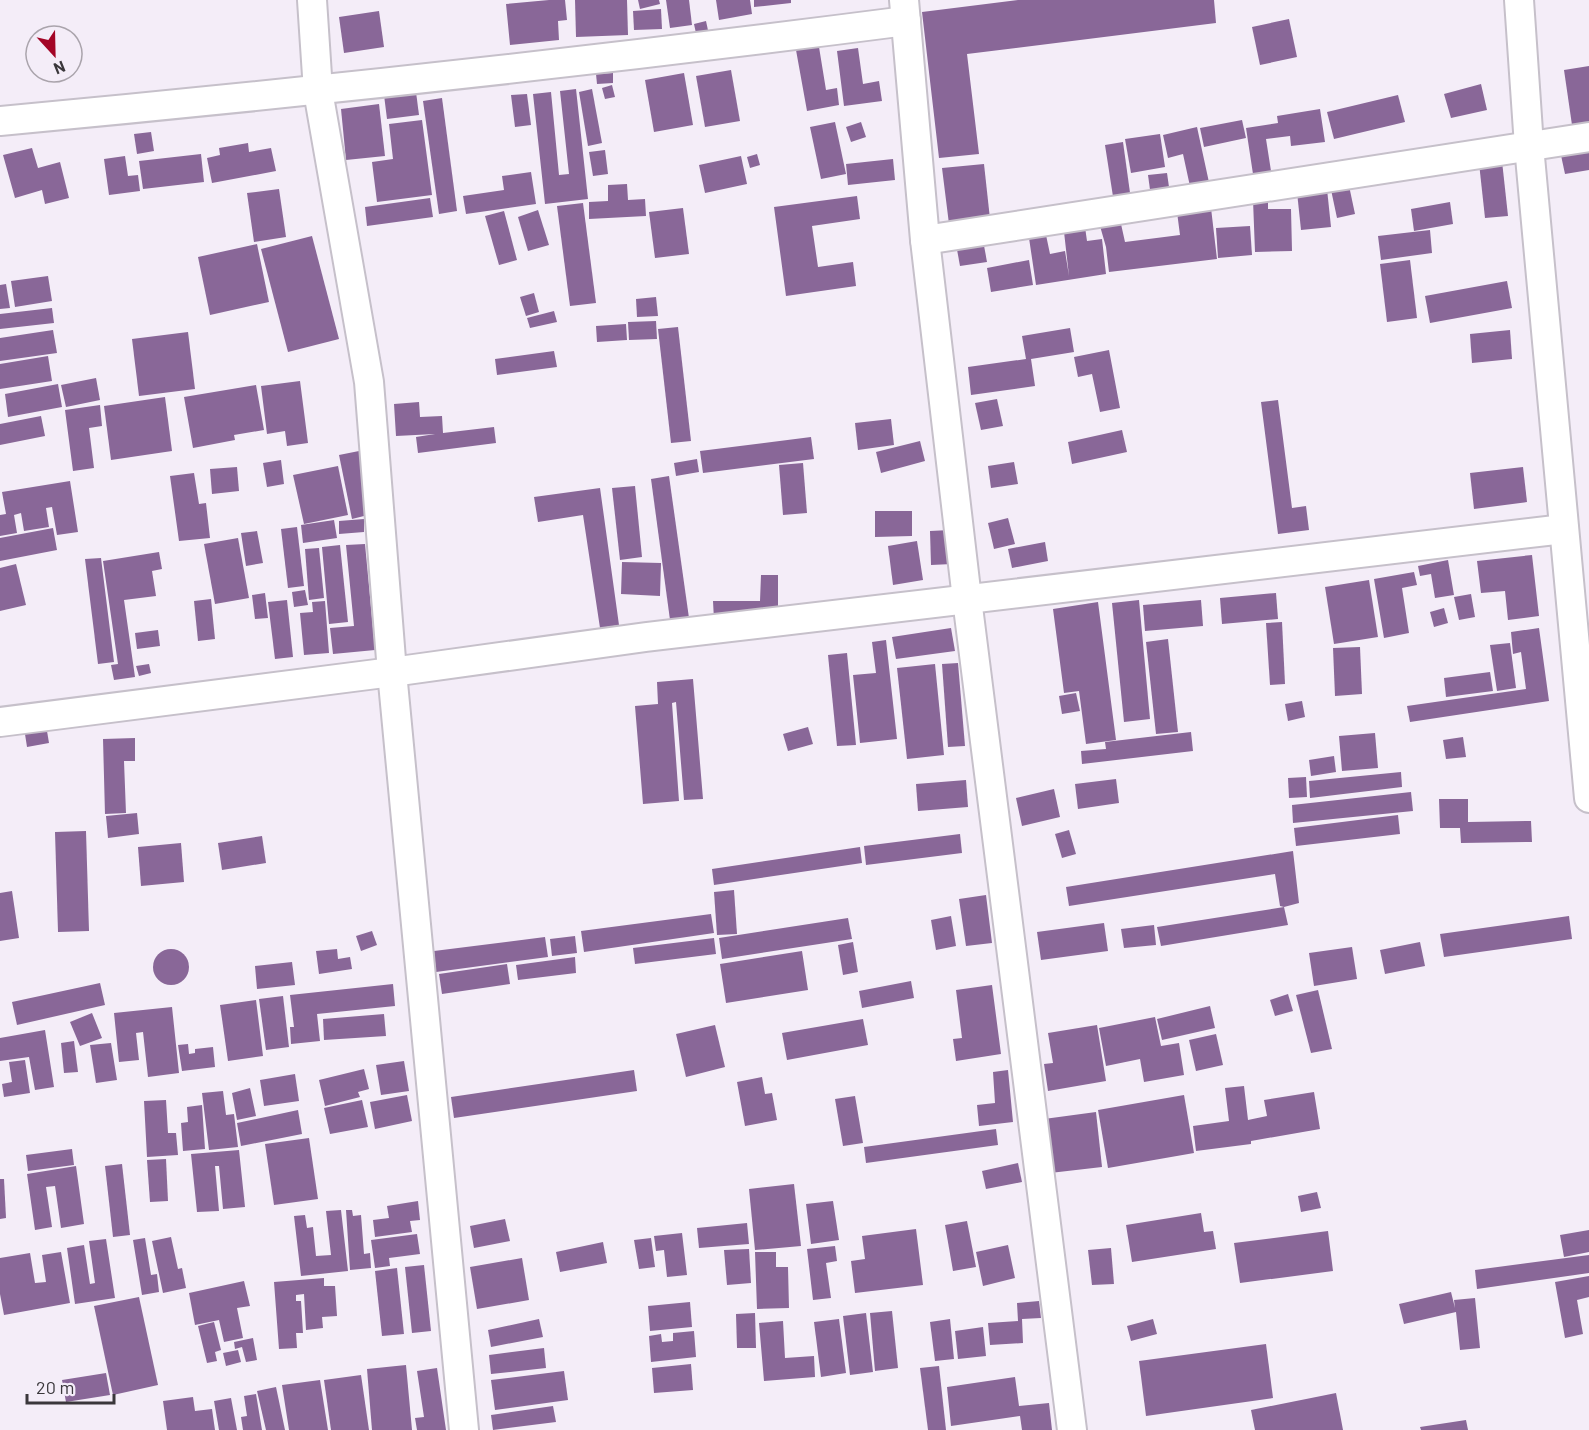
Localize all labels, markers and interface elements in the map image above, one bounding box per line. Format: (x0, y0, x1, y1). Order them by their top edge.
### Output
north arrow (24, 24, 84, 84)
text: N (51, 58, 68, 79)
scale bar (27, 1367, 114, 1405)
text: 20 m (36, 1376, 74, 1398)

